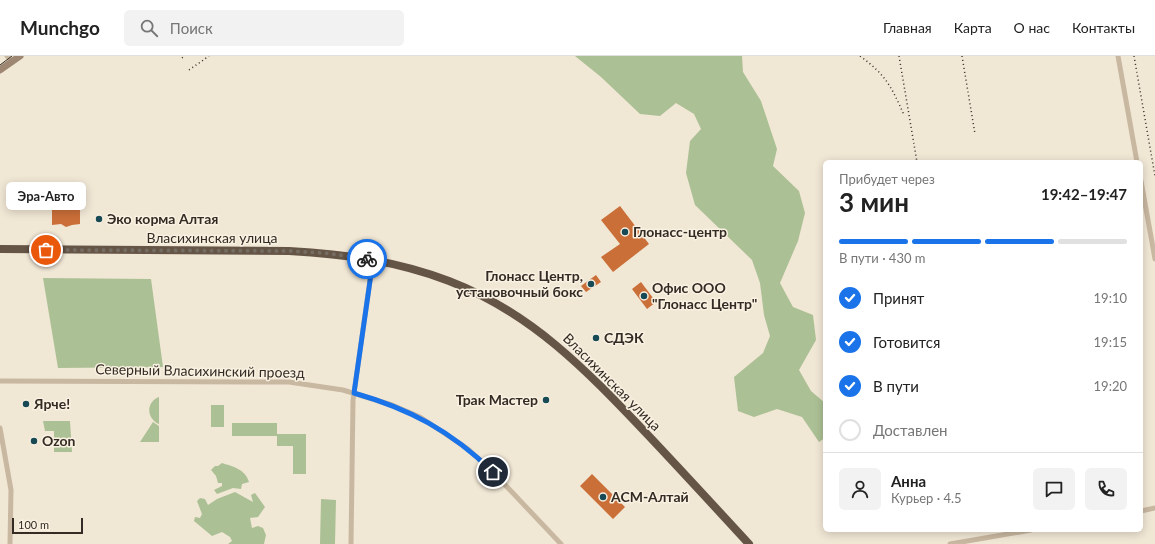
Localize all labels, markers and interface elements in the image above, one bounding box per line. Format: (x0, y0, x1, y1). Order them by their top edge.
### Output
search box (124, 10, 404, 46)
text: Munchgo (20, 16, 100, 39)
icon: search (138, 17, 160, 39)
text: Поиск (170, 19, 213, 37)
text: Главная (883, 19, 932, 36)
text: Карта (954, 19, 992, 36)
text: О нас (1014, 19, 1050, 36)
text: Контакты (1072, 19, 1135, 36)
text: Прибудет через (839, 171, 935, 187)
callout: Эра-Авто (6, 182, 86, 210)
text: 19:42–19:47 (1041, 185, 1127, 203)
text: 3 мин (839, 186, 909, 218)
text: Эра-Авто (18, 188, 74, 204)
place label: Эко корма Алтая (107, 210, 218, 227)
marker: Эко корма Алтая (94, 214, 104, 224)
place label: Глонасс-центр (633, 223, 727, 240)
marker: Глонасс-центр (620, 227, 630, 237)
street label: Власихинская улица (146, 229, 278, 246)
pin (29, 233, 63, 267)
icon: bag (35, 239, 57, 261)
courier (347, 239, 387, 279)
icon: bike (356, 248, 378, 270)
text: В пути · 430 m (839, 250, 925, 266)
place label: Глонасс Центр, установочный бокс (456, 267, 583, 300)
marker: Глонасс Центр, установочный бокс (586, 279, 596, 289)
place label: Офис ООО "Глонасс Центр" (652, 279, 757, 312)
icon: check (839, 287, 861, 309)
text: Принят (873, 289, 924, 307)
text: 19:10 (1094, 290, 1127, 306)
marker: Офис ООО "Глонасс Центр" (639, 291, 649, 301)
street label: Власихинская улица (560, 329, 665, 434)
place label: СДЭК (604, 329, 644, 346)
icon: check (839, 331, 861, 353)
marker: СДЭК (591, 333, 601, 343)
text: Готовится (873, 333, 940, 351)
text: 19:15 (1094, 334, 1127, 350)
street label: Северный Власихинский проезд (95, 360, 305, 381)
icon: check (839, 375, 861, 397)
text: В пути (873, 377, 919, 395)
text: 19:20 (1094, 378, 1127, 394)
place label: Трак Мастер (456, 391, 538, 408)
place label: Ярче! (33, 395, 70, 412)
marker: Трак Мастер (541, 395, 551, 405)
marker: Ярче! (21, 399, 31, 409)
text: Доставлен (873, 421, 948, 439)
place label: Ozon (42, 432, 76, 449)
marker: Ozon (29, 436, 39, 446)
pin (476, 455, 510, 489)
icon: home (482, 461, 504, 483)
button: person (839, 468, 881, 510)
button: chat (1033, 468, 1075, 510)
button: phone (1085, 468, 1127, 510)
text: Анна (891, 472, 926, 490)
place label: АСМ-Алтай (610, 488, 689, 505)
text: Курьер · 4.5 (891, 490, 962, 506)
marker: АСМ-Алтай (598, 492, 608, 502)
scale bar (12, 516, 83, 535)
text: 100 m (18, 518, 49, 531)

